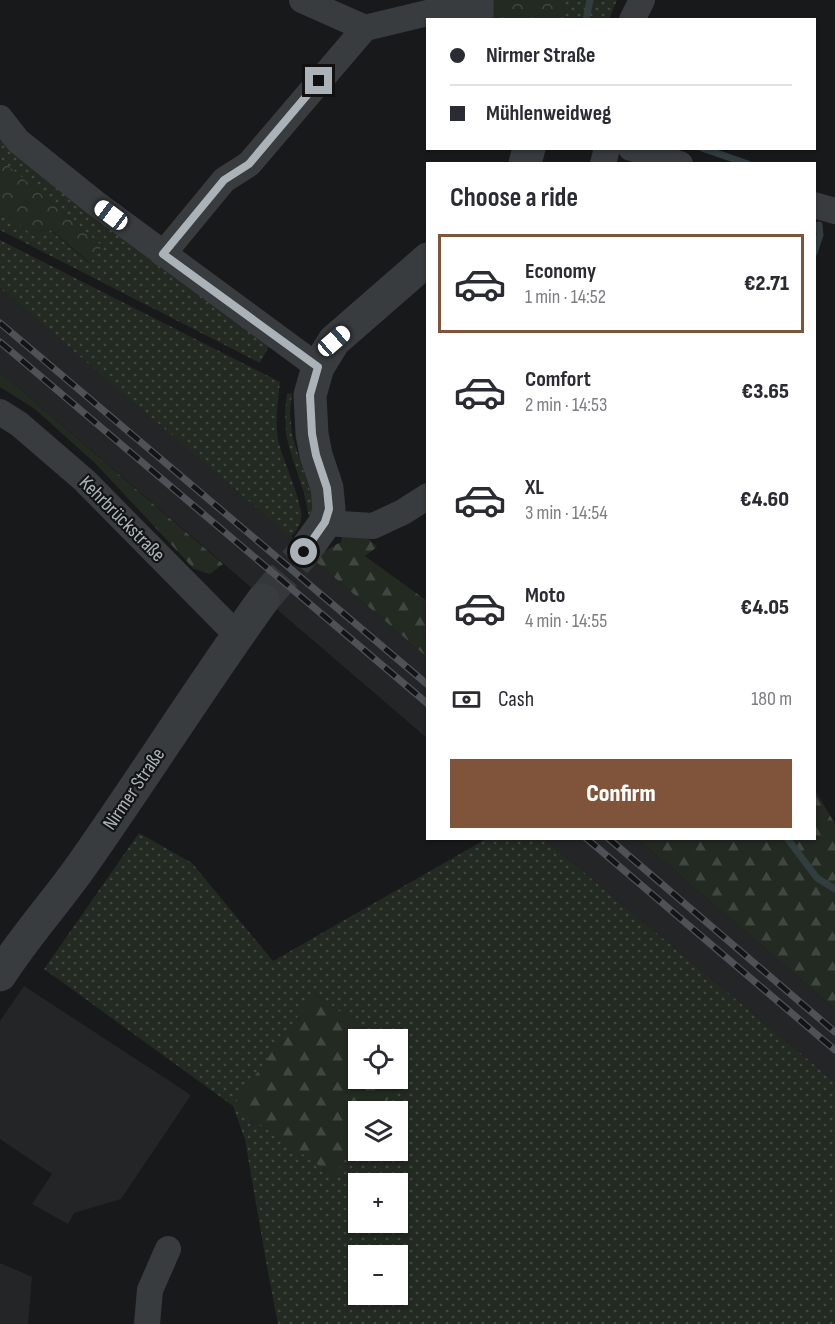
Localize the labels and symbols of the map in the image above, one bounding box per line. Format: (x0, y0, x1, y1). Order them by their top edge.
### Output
route end (305, 67, 332, 94)
car (91, 197, 131, 233)
car (315, 322, 353, 360)
street label: Kehrbrückstraße (74, 471, 170, 567)
route start (290, 538, 317, 565)
street label: Nirmer Straße (98, 743, 170, 835)

